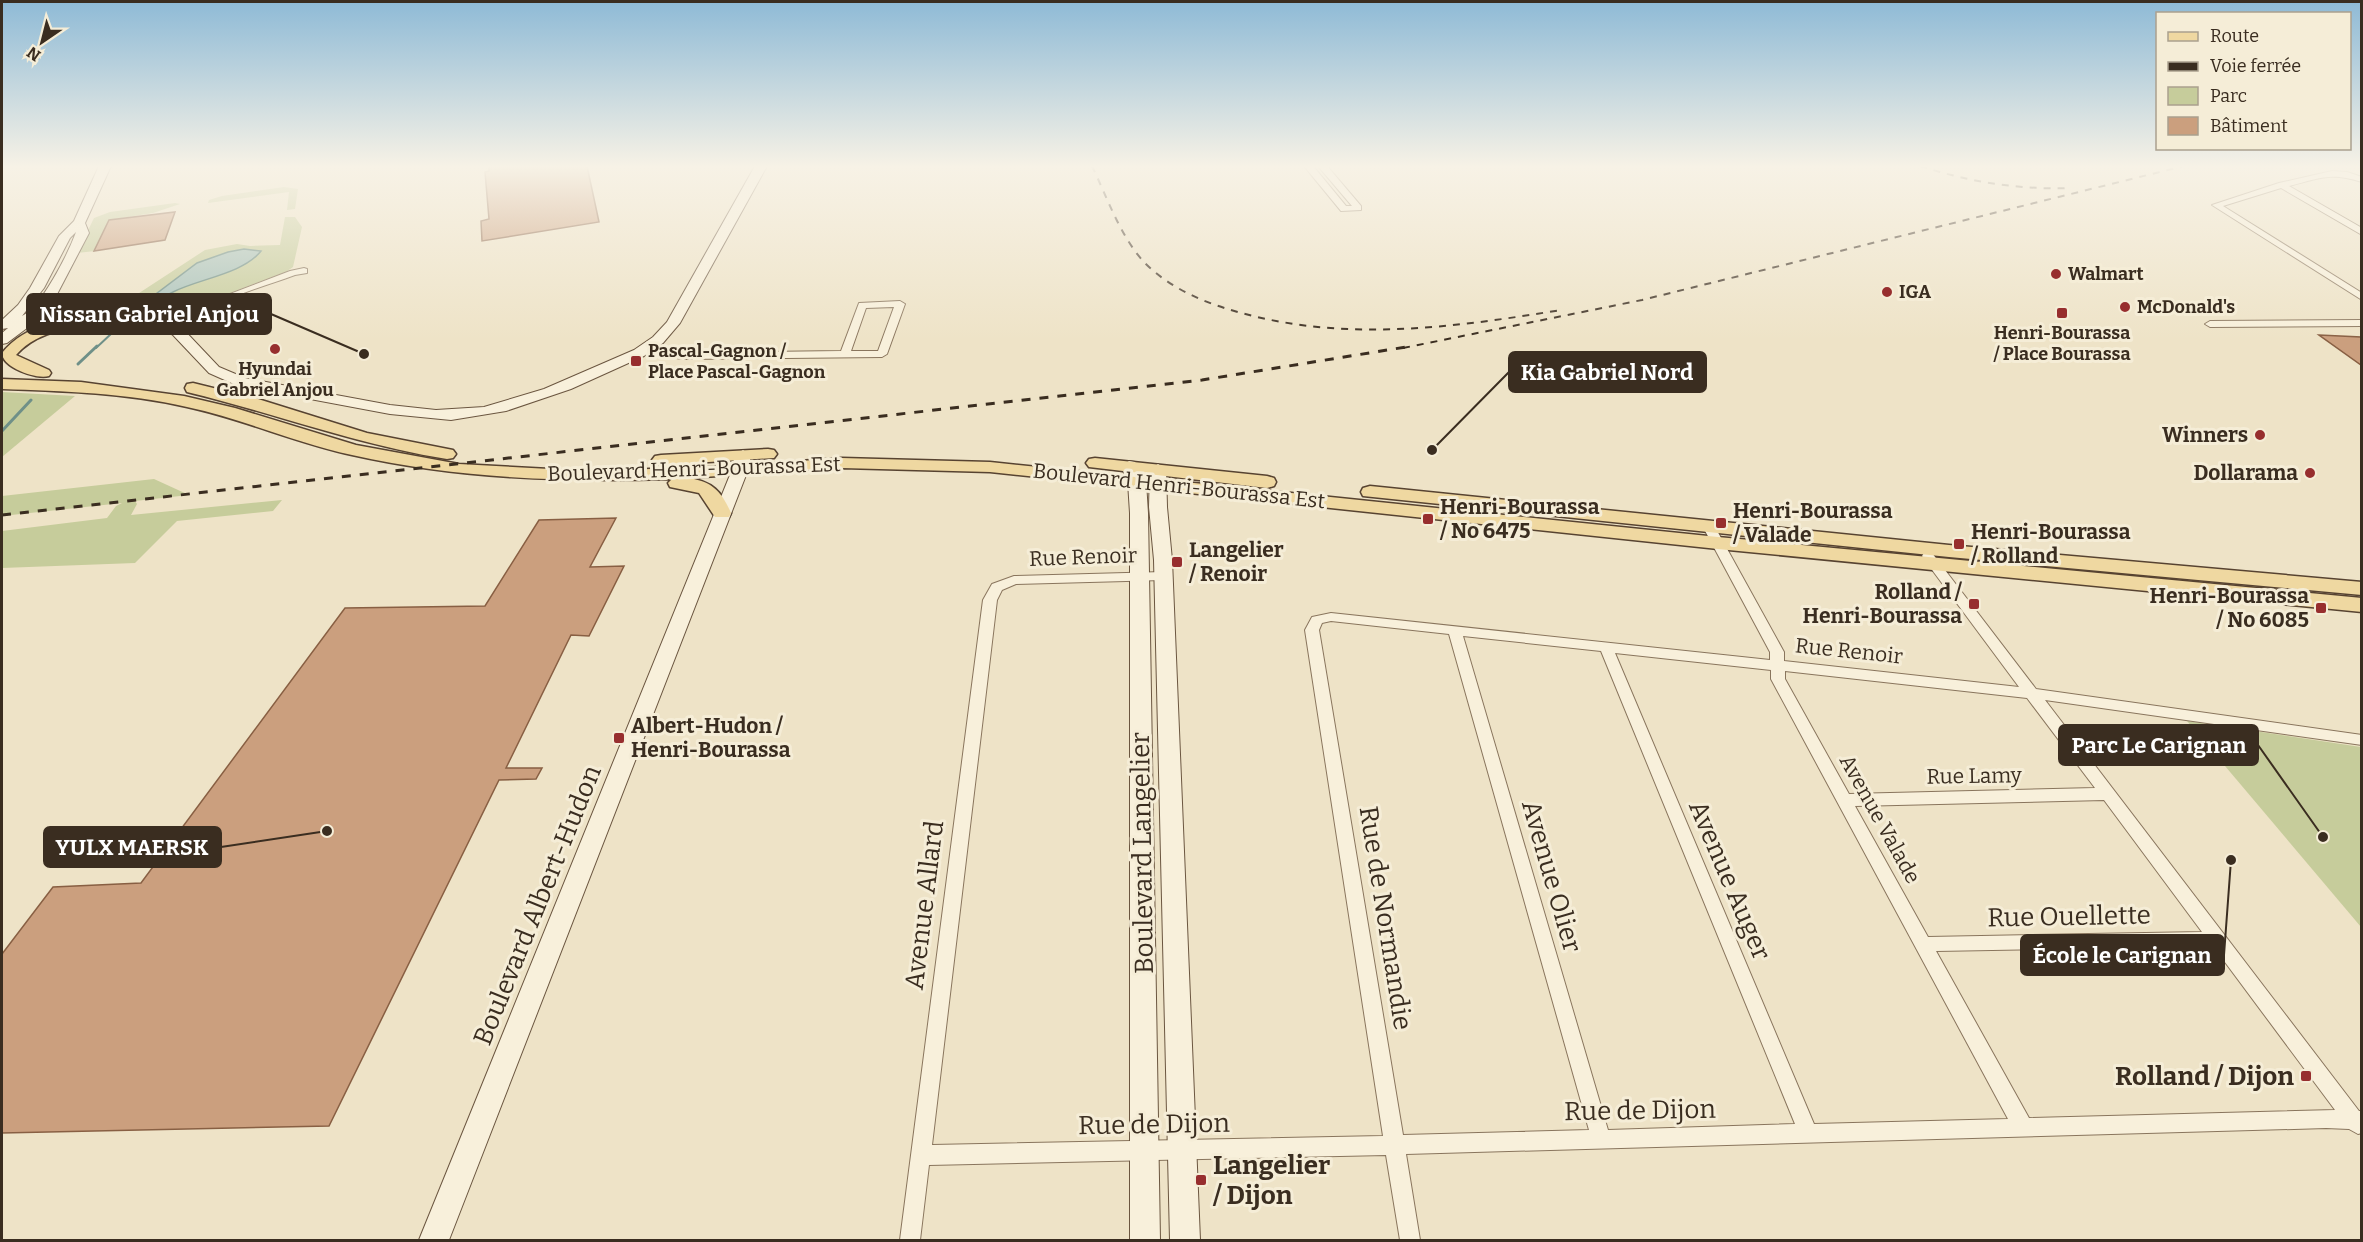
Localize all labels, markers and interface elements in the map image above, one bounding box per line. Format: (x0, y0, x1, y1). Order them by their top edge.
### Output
north arrow (12, 12, 72, 72)
legend (2156, 12, 2351, 150)
text: Route (2210, 25, 2259, 47)
text: N (23, 43, 44, 65)
text: Voie ferrée (2210, 55, 2301, 77)
text: Parc (2210, 85, 2247, 107)
text: Bâtiment (2210, 115, 2288, 137)
place label: Walmart (2068, 263, 2144, 285)
marker: Walmart (2049, 267, 2063, 281)
place label: IGA (1899, 281, 1931, 303)
marker: IGA (1880, 285, 1894, 299)
callout: Nissan Gabriel Anjou (27, 294, 271, 334)
place label: McDonald's (2137, 296, 2235, 318)
marker: McDonald's (2118, 300, 2132, 314)
text: Nissan Gabriel Anjou (39, 301, 259, 328)
marker: Henri-Bourassa / Place Bourassa (2055, 306, 2069, 320)
place label: Henri-Bourassa / Place Bourassa (1992, 322, 2131, 365)
place label: Pascal-Gagnon / Place Pascal-Gagnon (648, 340, 826, 383)
marker: Hyundai Gabriel Anjou (268, 342, 282, 356)
callout: Kia Gabriel Nord (1509, 352, 1706, 392)
marker: Pascal-Gagnon / Place Pascal-Gagnon (629, 354, 643, 368)
place label: Hyundai Gabriel Anjou (216, 358, 334, 401)
text: Kia Gabriel Nord (1521, 359, 1693, 386)
place label: Winners (2162, 422, 2248, 448)
marker: Winners (2253, 428, 2267, 442)
street label: Boulevard Henri-Bourassa Est (547, 451, 842, 487)
street label: Boulevard Henri-Bourassa Est (1032, 458, 1327, 514)
place label: Dollarama (2193, 460, 2298, 486)
marker: Dollarama (2303, 466, 2317, 480)
place label: Henri-Bourassa / No 6475 (1439, 494, 1600, 544)
place label: Henri-Bourassa / Valade (1732, 498, 1893, 548)
marker: Henri-Bourassa / No 6475 (1421, 512, 1435, 526)
marker: Henri-Bourassa / Valade (1714, 516, 1728, 530)
place label: Henri-Bourassa / Rolland (1970, 519, 2131, 569)
place label: Langelier / Renoir (1188, 537, 1284, 587)
marker: Henri-Bourassa / Rolland (1952, 537, 1966, 551)
street label: Rue Renoir (1029, 542, 1137, 572)
marker: Langelier / Renoir (1170, 555, 1184, 569)
place label: Rolland / Henri-Bourassa (1803, 579, 1963, 629)
place label: Henri-Bourassa / No 6085 (2150, 583, 2309, 633)
marker: Rolland / Henri-Bourassa (1967, 597, 1981, 611)
marker: Henri-Bourassa / No 6085 (2314, 601, 2328, 615)
street label: Rue Renoir (1794, 632, 1904, 670)
place label: Albert-Hudon / Henri-Bourassa (631, 713, 791, 763)
callout: Parc Le Carignan (2059, 725, 2258, 765)
marker: Albert-Hudon / Henri-Bourassa (612, 731, 626, 745)
street label: Boulevard Langelier (1125, 731, 1160, 974)
text: Parc Le Carignan (2072, 732, 2246, 759)
street label: Avenue Valade (1834, 750, 1926, 888)
street label: Boulevard Albert-Hudon (467, 760, 608, 1050)
street label: Rue Lamy (1926, 762, 2023, 790)
street label: Avenue Auger (1682, 796, 1777, 965)
street label: Avenue Olier (1515, 797, 1588, 956)
street label: Rue de Normandie (1353, 804, 1419, 1032)
street label: Avenue Allard (899, 819, 950, 991)
callout: YULX MAERSK (44, 827, 221, 867)
text: YULX MAERSK (56, 834, 209, 861)
street label: Rue Ouellette (1987, 900, 2151, 933)
callout: École le Carignan (2021, 935, 2224, 975)
text: École le Carignan (2033, 942, 2211, 969)
place label: Rolland / Dijon (2115, 1061, 2294, 1092)
marker: Rolland / Dijon (2299, 1069, 2313, 1083)
street label: Rue de Dijon (1564, 1094, 1717, 1127)
street label: Rue de Dijon (1078, 1108, 1231, 1141)
place label: Langelier / Dijon (1212, 1150, 1330, 1211)
marker: Langelier / Dijon (1194, 1173, 1208, 1187)

